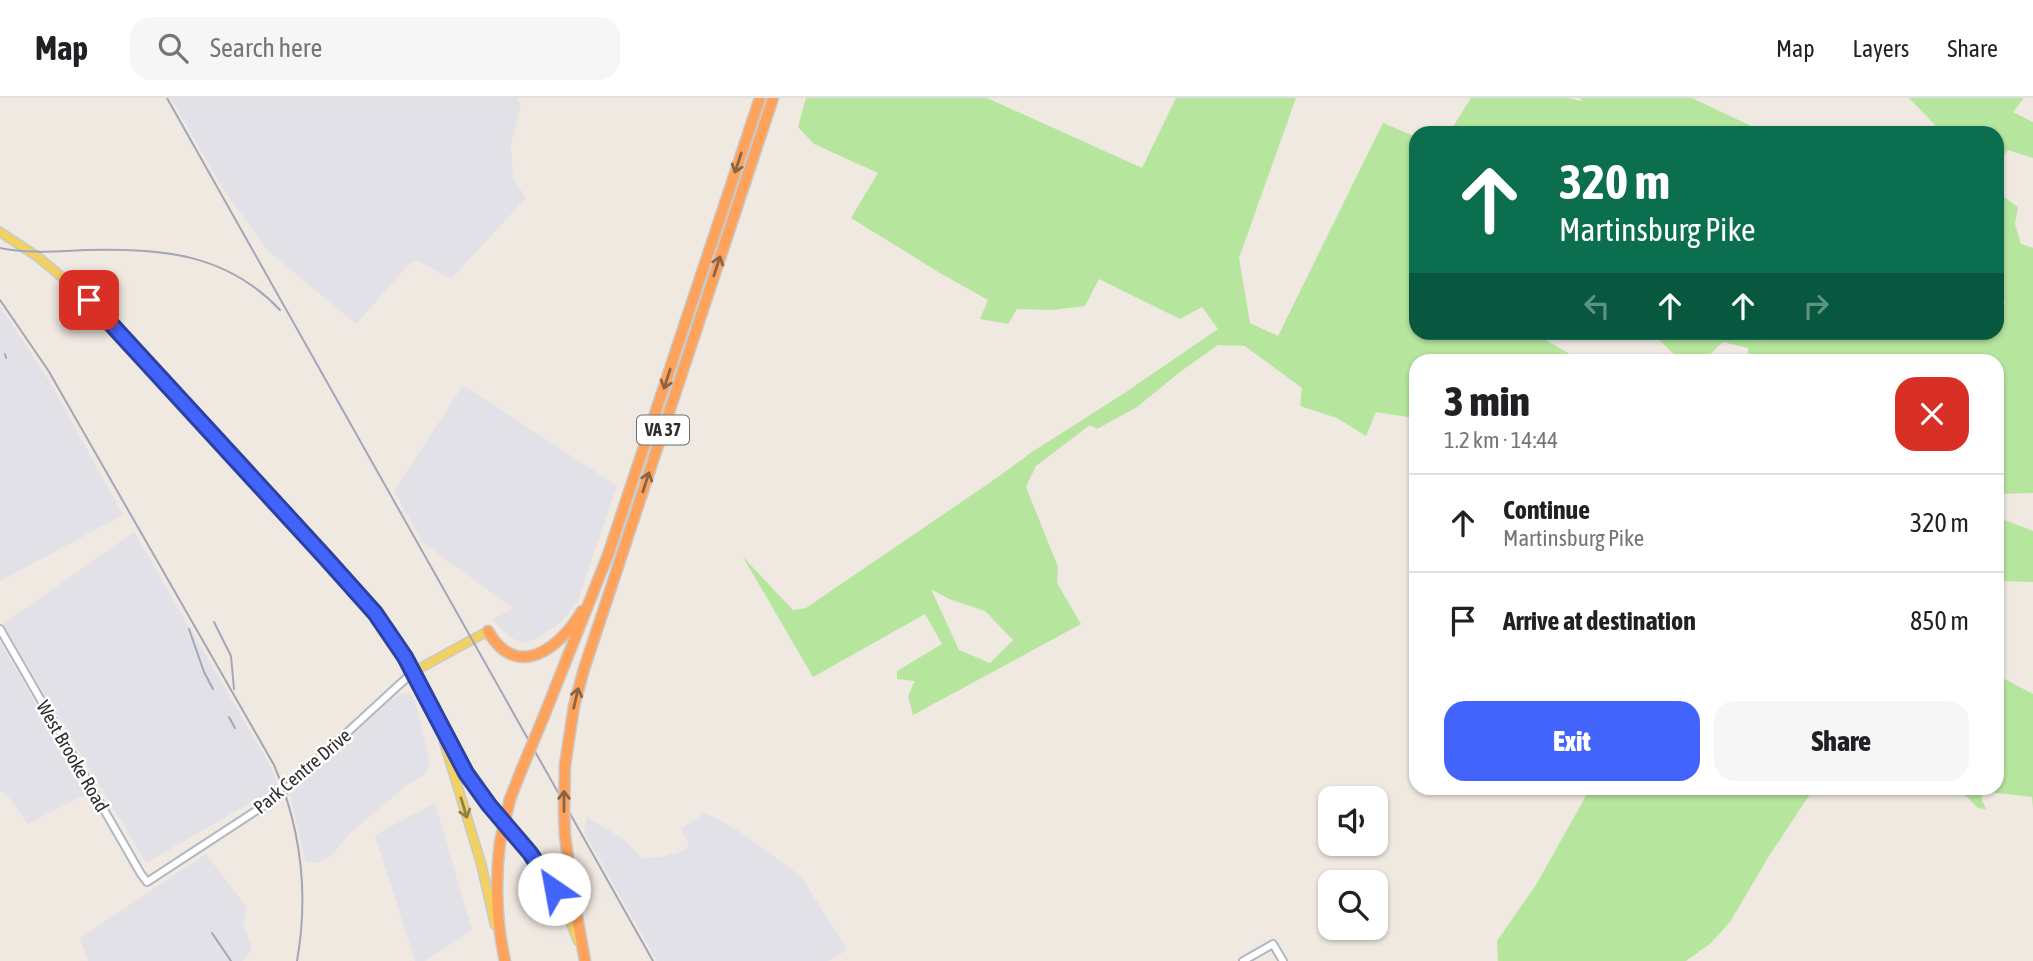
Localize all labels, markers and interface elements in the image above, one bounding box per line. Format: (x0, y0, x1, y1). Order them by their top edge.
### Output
search box (130, 17, 620, 80)
text: Map (35, 29, 88, 67)
icon: search (154, 29, 192, 67)
text: Search here (210, 33, 322, 63)
text: Map (1776, 35, 1815, 62)
text: Layers (1853, 35, 1909, 62)
text: Share (1947, 35, 1998, 62)
one-way arrow (731, 151, 743, 173)
text: 320 m (1559, 153, 1670, 209)
icon: ahead (1444, 154, 1535, 245)
text: Martinsburg Pike (1559, 211, 1755, 248)
one-way arrow (712, 255, 724, 277)
pin (59, 270, 119, 330)
icon: arrive (70, 281, 108, 319)
icon: left (1578, 287, 1616, 325)
icon: ahead (1651, 287, 1689, 325)
icon: ahead (1724, 287, 1762, 325)
icon: right (1797, 287, 1835, 325)
one-way arrow (659, 367, 672, 389)
text: 3 min (1444, 377, 1530, 425)
button: close (1895, 377, 1969, 451)
road number: VA 37 (637, 416, 689, 444)
text: 1.2 km · 14:44 (1444, 427, 1558, 453)
one-way arrow (641, 471, 653, 493)
text: Continue (1503, 495, 1590, 525)
icon: ahead (1444, 504, 1482, 542)
text: 320 m (1910, 508, 1969, 538)
text: Martinsburg Pike (1503, 525, 1644, 551)
icon: arrive (1444, 602, 1482, 640)
text: Arrive at destination (1503, 606, 1696, 636)
text: 850 m (1910, 606, 1969, 636)
one-way arrow (570, 687, 583, 710)
street label: West Brooke Road (32, 697, 114, 815)
button: Exit (1444, 701, 1700, 781)
button: Share (1714, 701, 1969, 781)
street label: Park Centre Drive (249, 724, 355, 818)
map controls (1318, 786, 1388, 940)
button: sound (1318, 786, 1388, 856)
one-way arrow (557, 790, 571, 813)
one-way arrow (459, 797, 472, 819)
position arrow (517, 852, 591, 926)
button: search (1318, 870, 1388, 940)

